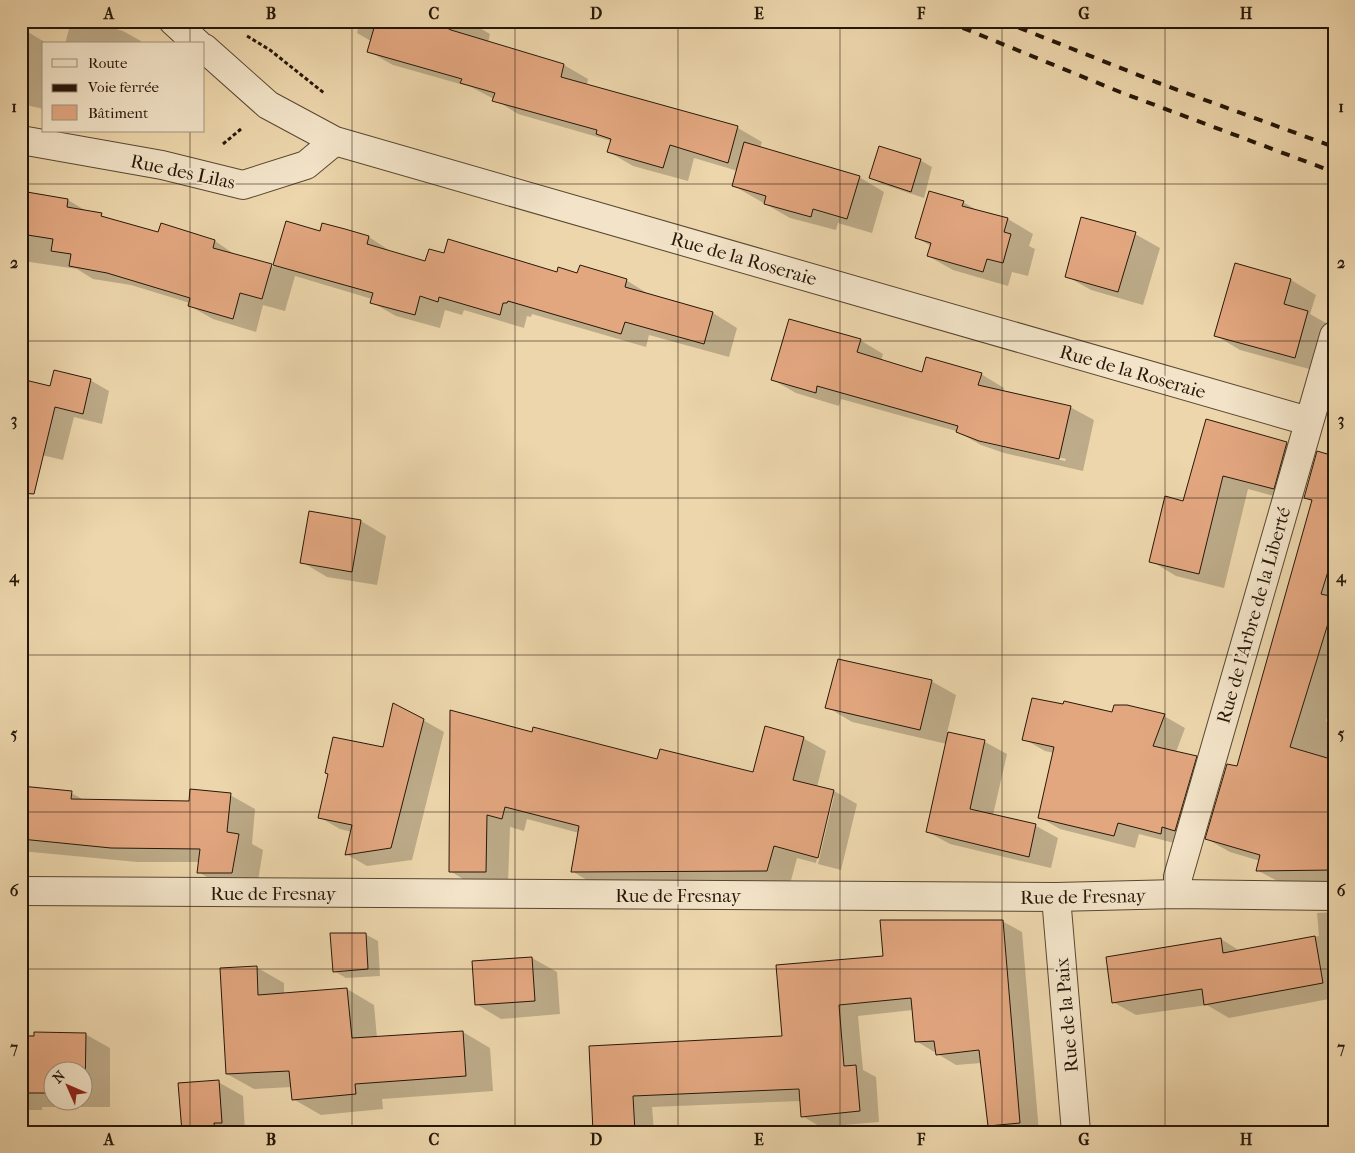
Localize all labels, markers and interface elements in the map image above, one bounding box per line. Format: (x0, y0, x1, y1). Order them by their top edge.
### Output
text: A (103, 4, 115, 23)
text: B (266, 4, 276, 23)
text: C (429, 4, 440, 23)
text: D (590, 4, 602, 23)
text: E (754, 4, 764, 23)
text: F (916, 4, 926, 23)
text: G (1078, 4, 1090, 23)
text: H (1240, 4, 1253, 23)
legend (42, 42, 205, 132)
text: Route (88, 54, 128, 72)
text: Voie ferrée (87, 78, 160, 96)
text: 1 (11, 97, 17, 116)
text: 1 (1338, 97, 1344, 116)
text: Bâtiment (88, 104, 149, 122)
street label: Rue des Lilas (128, 150, 237, 194)
street label: Rue de la Roseraie (668, 228, 819, 290)
text: 2 (10, 253, 18, 272)
text: 2 (1337, 253, 1345, 272)
street label: Rue de la Roseraie (1057, 341, 1208, 403)
text: 3 (11, 410, 17, 430)
text: 3 (1338, 410, 1344, 430)
street label: Rue de l'Arbre de la Liberté (1212, 505, 1295, 726)
text: 4 (8, 567, 20, 587)
text: 4 (1335, 567, 1347, 587)
text: 5 (11, 724, 18, 743)
text: 5 (1338, 724, 1345, 743)
text: 6 (10, 881, 19, 900)
text: 6 (1337, 881, 1346, 900)
street label: Rue de Fresnay (210, 883, 337, 905)
street label: Rue de Fresnay (615, 885, 742, 907)
street label: Rue de Fresnay (1020, 885, 1147, 909)
street label: Rue de la Paix (1051, 957, 1083, 1073)
text: 7 (9, 1038, 18, 1057)
text: 7 (1336, 1038, 1345, 1057)
north arrow (42, 1060, 92, 1110)
text: N (49, 1067, 69, 1087)
text: A (103, 1130, 115, 1149)
text: B (266, 1130, 276, 1149)
text: C (429, 1130, 440, 1149)
text: D (590, 1130, 602, 1149)
text: E (754, 1130, 764, 1149)
text: F (916, 1130, 926, 1149)
text: G (1078, 1130, 1090, 1149)
text: H (1240, 1130, 1253, 1149)

